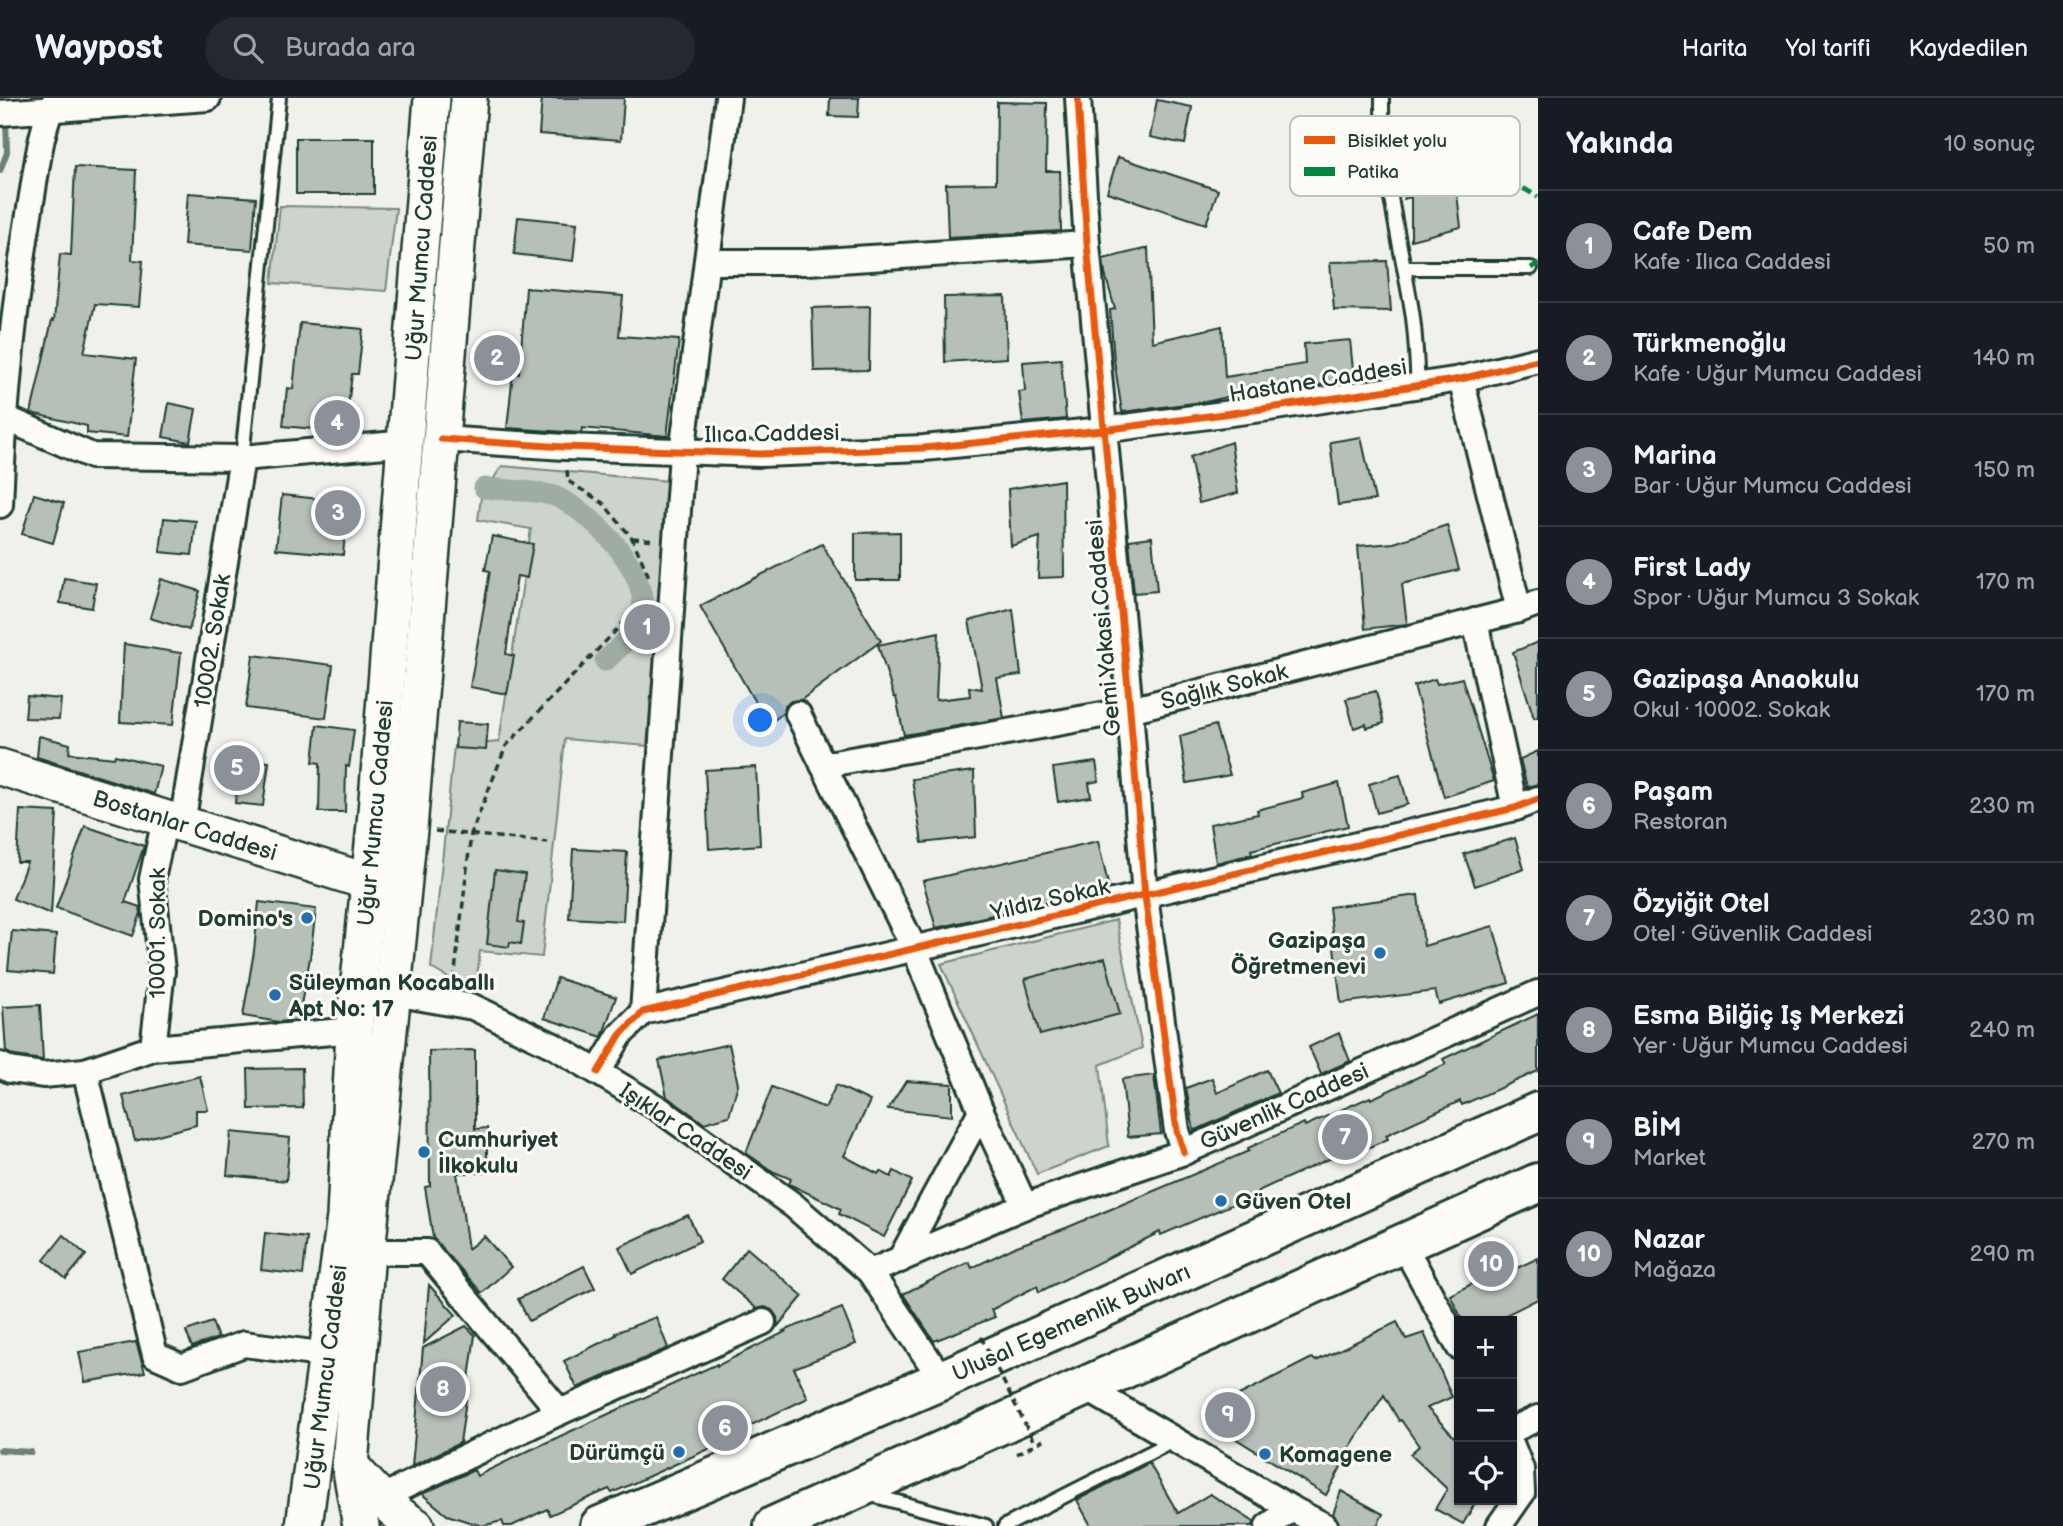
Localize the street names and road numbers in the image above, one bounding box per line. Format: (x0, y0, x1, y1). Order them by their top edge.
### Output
street label: Uğur Mumcu Caddesi (400, 134, 444, 362)
street label: Hastane Caddesi (1227, 353, 1409, 409)
street label: Ilıca Caddesi (704, 419, 840, 449)
street label: Gemi Yakasi Caddesi (1081, 518, 1127, 738)
street label: 10002. Sokak (189, 571, 238, 710)
street label: Sağlık Sokak (1158, 657, 1291, 716)
street label: Uğur Mumcu Caddesi (352, 699, 400, 927)
street label: Bostanlar Caddesi (89, 785, 280, 867)
street label: 10001. Sokak (144, 867, 172, 998)
street label: Yıldız Sokak (987, 873, 1113, 927)
street label: Güvenlik Caddesi (1196, 1057, 1373, 1157)
street label: Işıklar Caddesi (614, 1077, 757, 1186)
street label: Ulusal Egemenlik Bulvarı (948, 1258, 1195, 1388)
street label: Uğur Mumcu Caddesi (298, 1263, 354, 1491)

